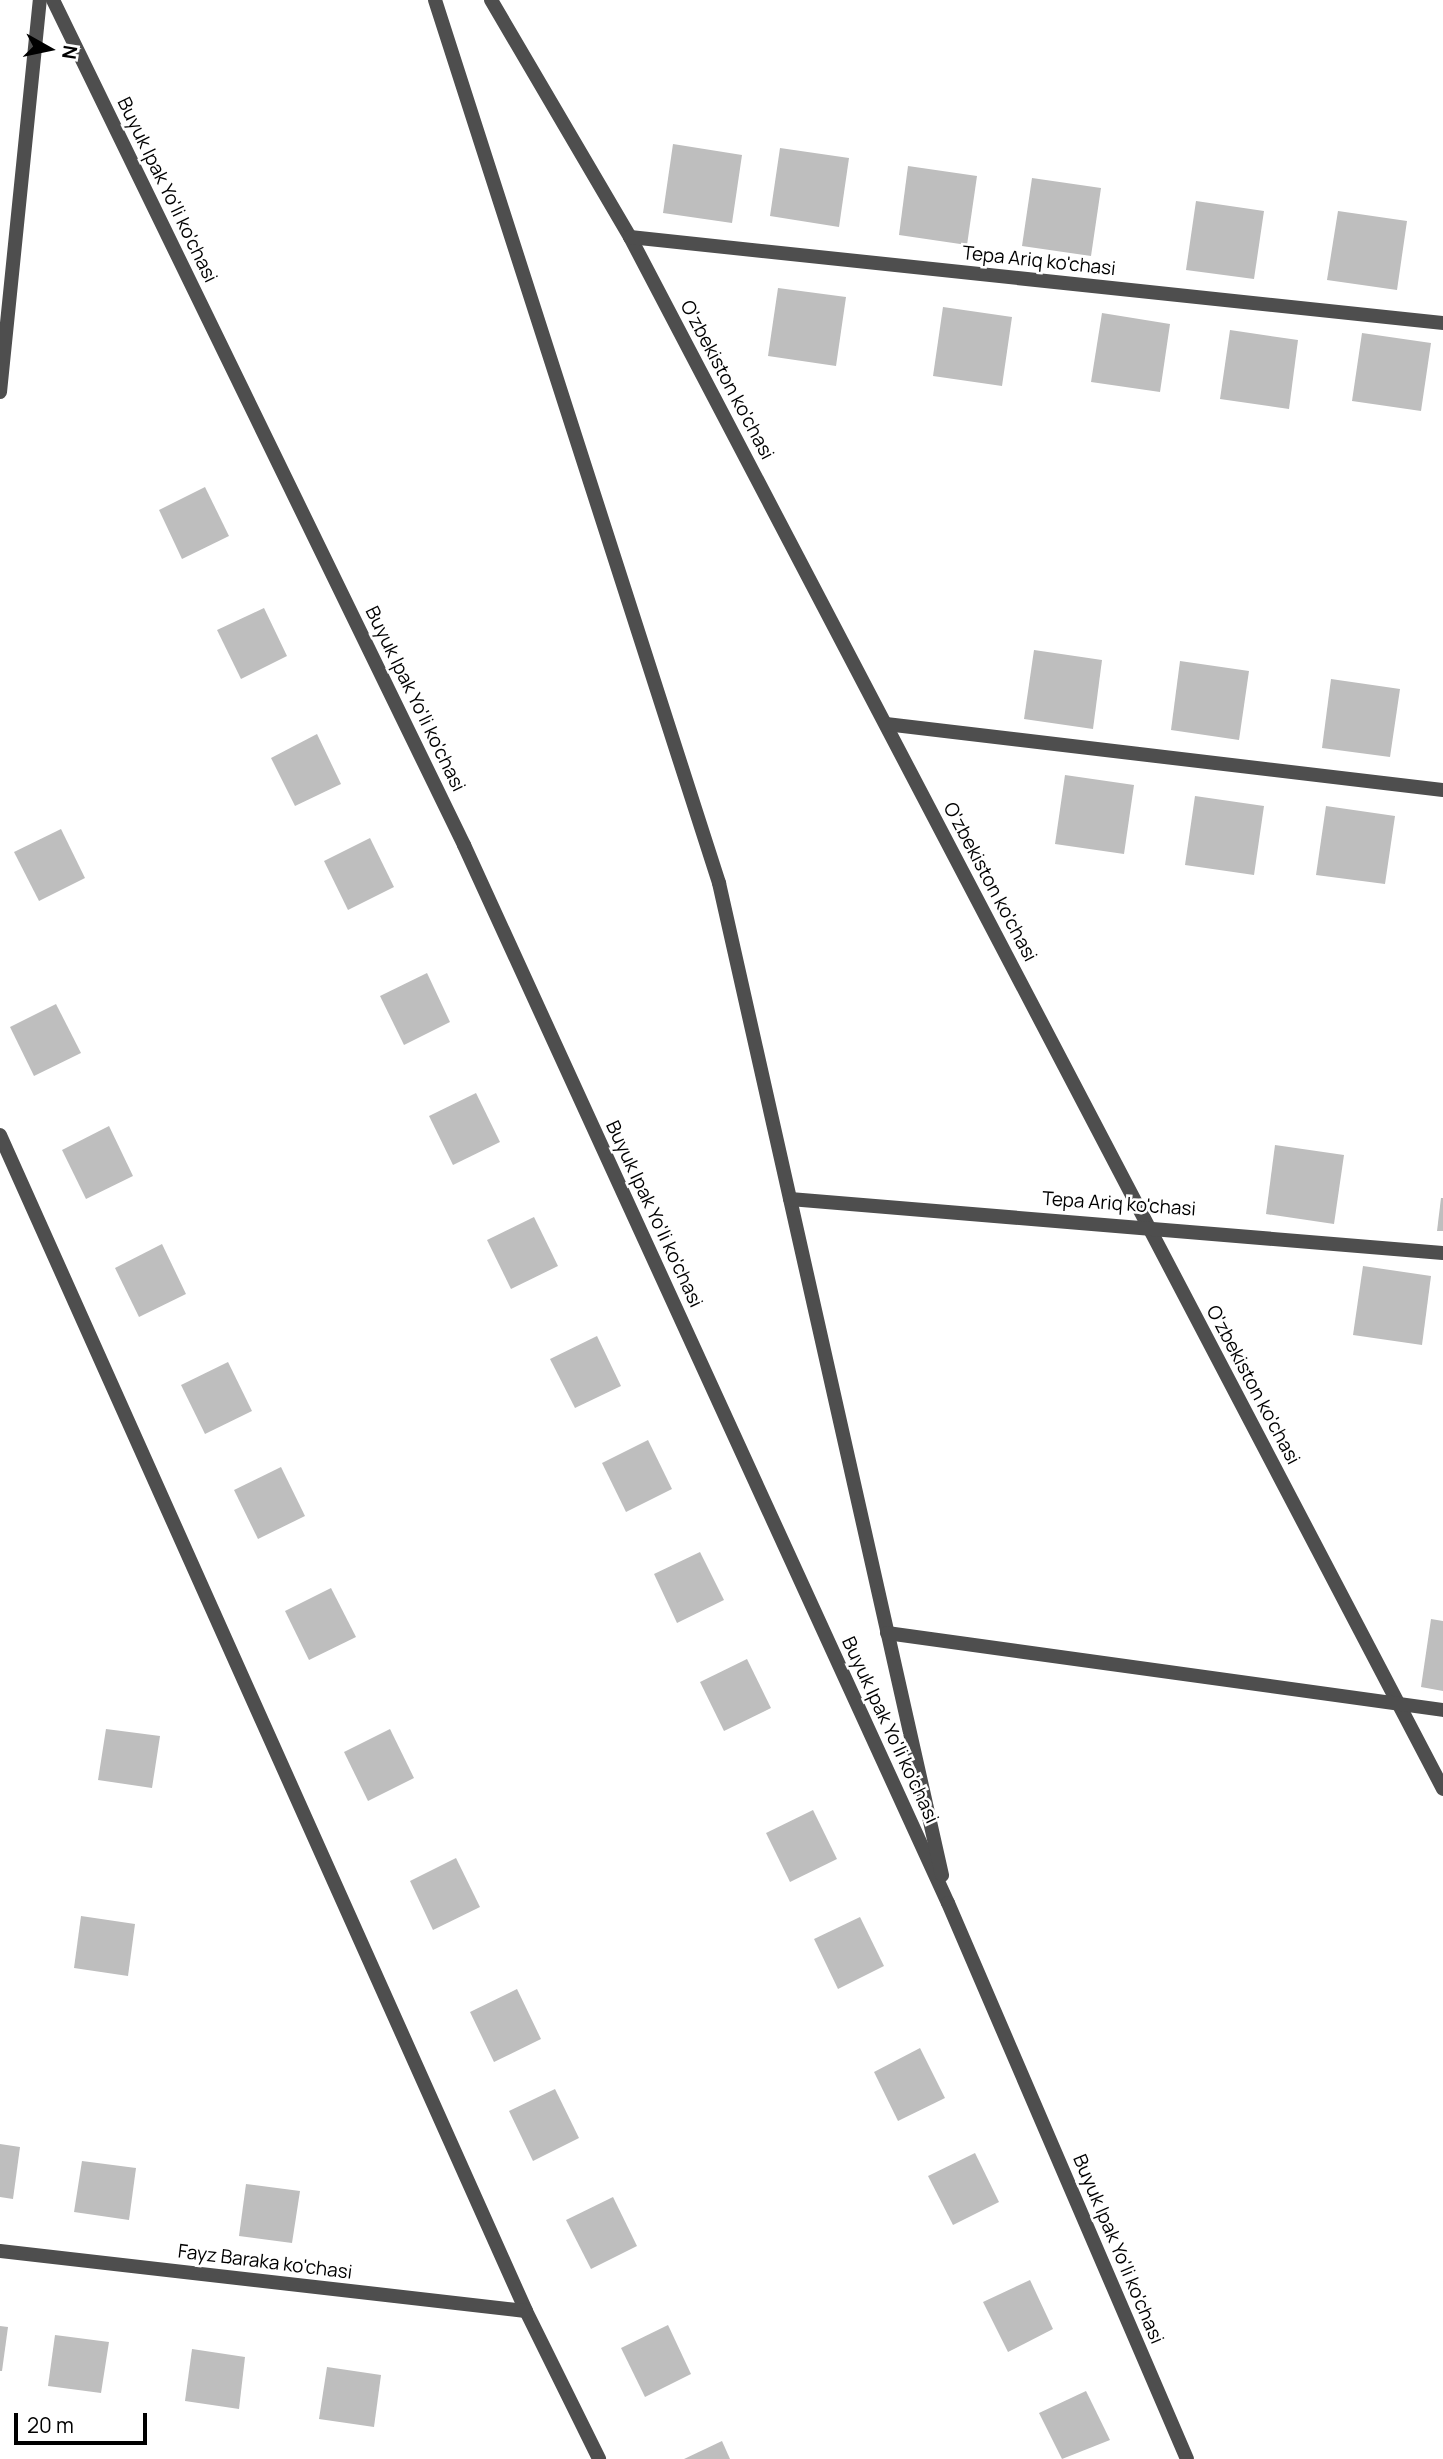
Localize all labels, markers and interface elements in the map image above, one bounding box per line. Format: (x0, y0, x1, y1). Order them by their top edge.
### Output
north arrow (14, 14, 84, 84)
text: N (56, 44, 84, 61)
street label: Buyuk Ipak Yo'li ko'chasi (112, 94, 222, 286)
street label: Tepa Ariq ko'chasi (961, 242, 1117, 280)
street label: O'zbekiston ko'chasi (675, 297, 779, 463)
street label: Buyuk Ipak Yo'li ko'chasi (360, 603, 470, 795)
street label: O'zbekiston ko'chasi (938, 799, 1042, 965)
street label: Buyuk Ipak Yo'li ko'chasi (601, 1117, 707, 1311)
street label: Tepa Ariq ko'chasi (1041, 1187, 1197, 1221)
street label: O'zbekiston ko'chasi (1201, 1302, 1305, 1468)
street label: Buyuk Ipak Yo'li ko'chasi (837, 1633, 943, 1827)
street label: Buyuk Ipak Yo'li ko'chasi (1068, 2151, 1168, 2347)
street label: Fayz Baraka ko'chasi (177, 2240, 353, 2284)
scale bar (18, 2400, 150, 2444)
text: 20 m (27, 2411, 74, 2439)

